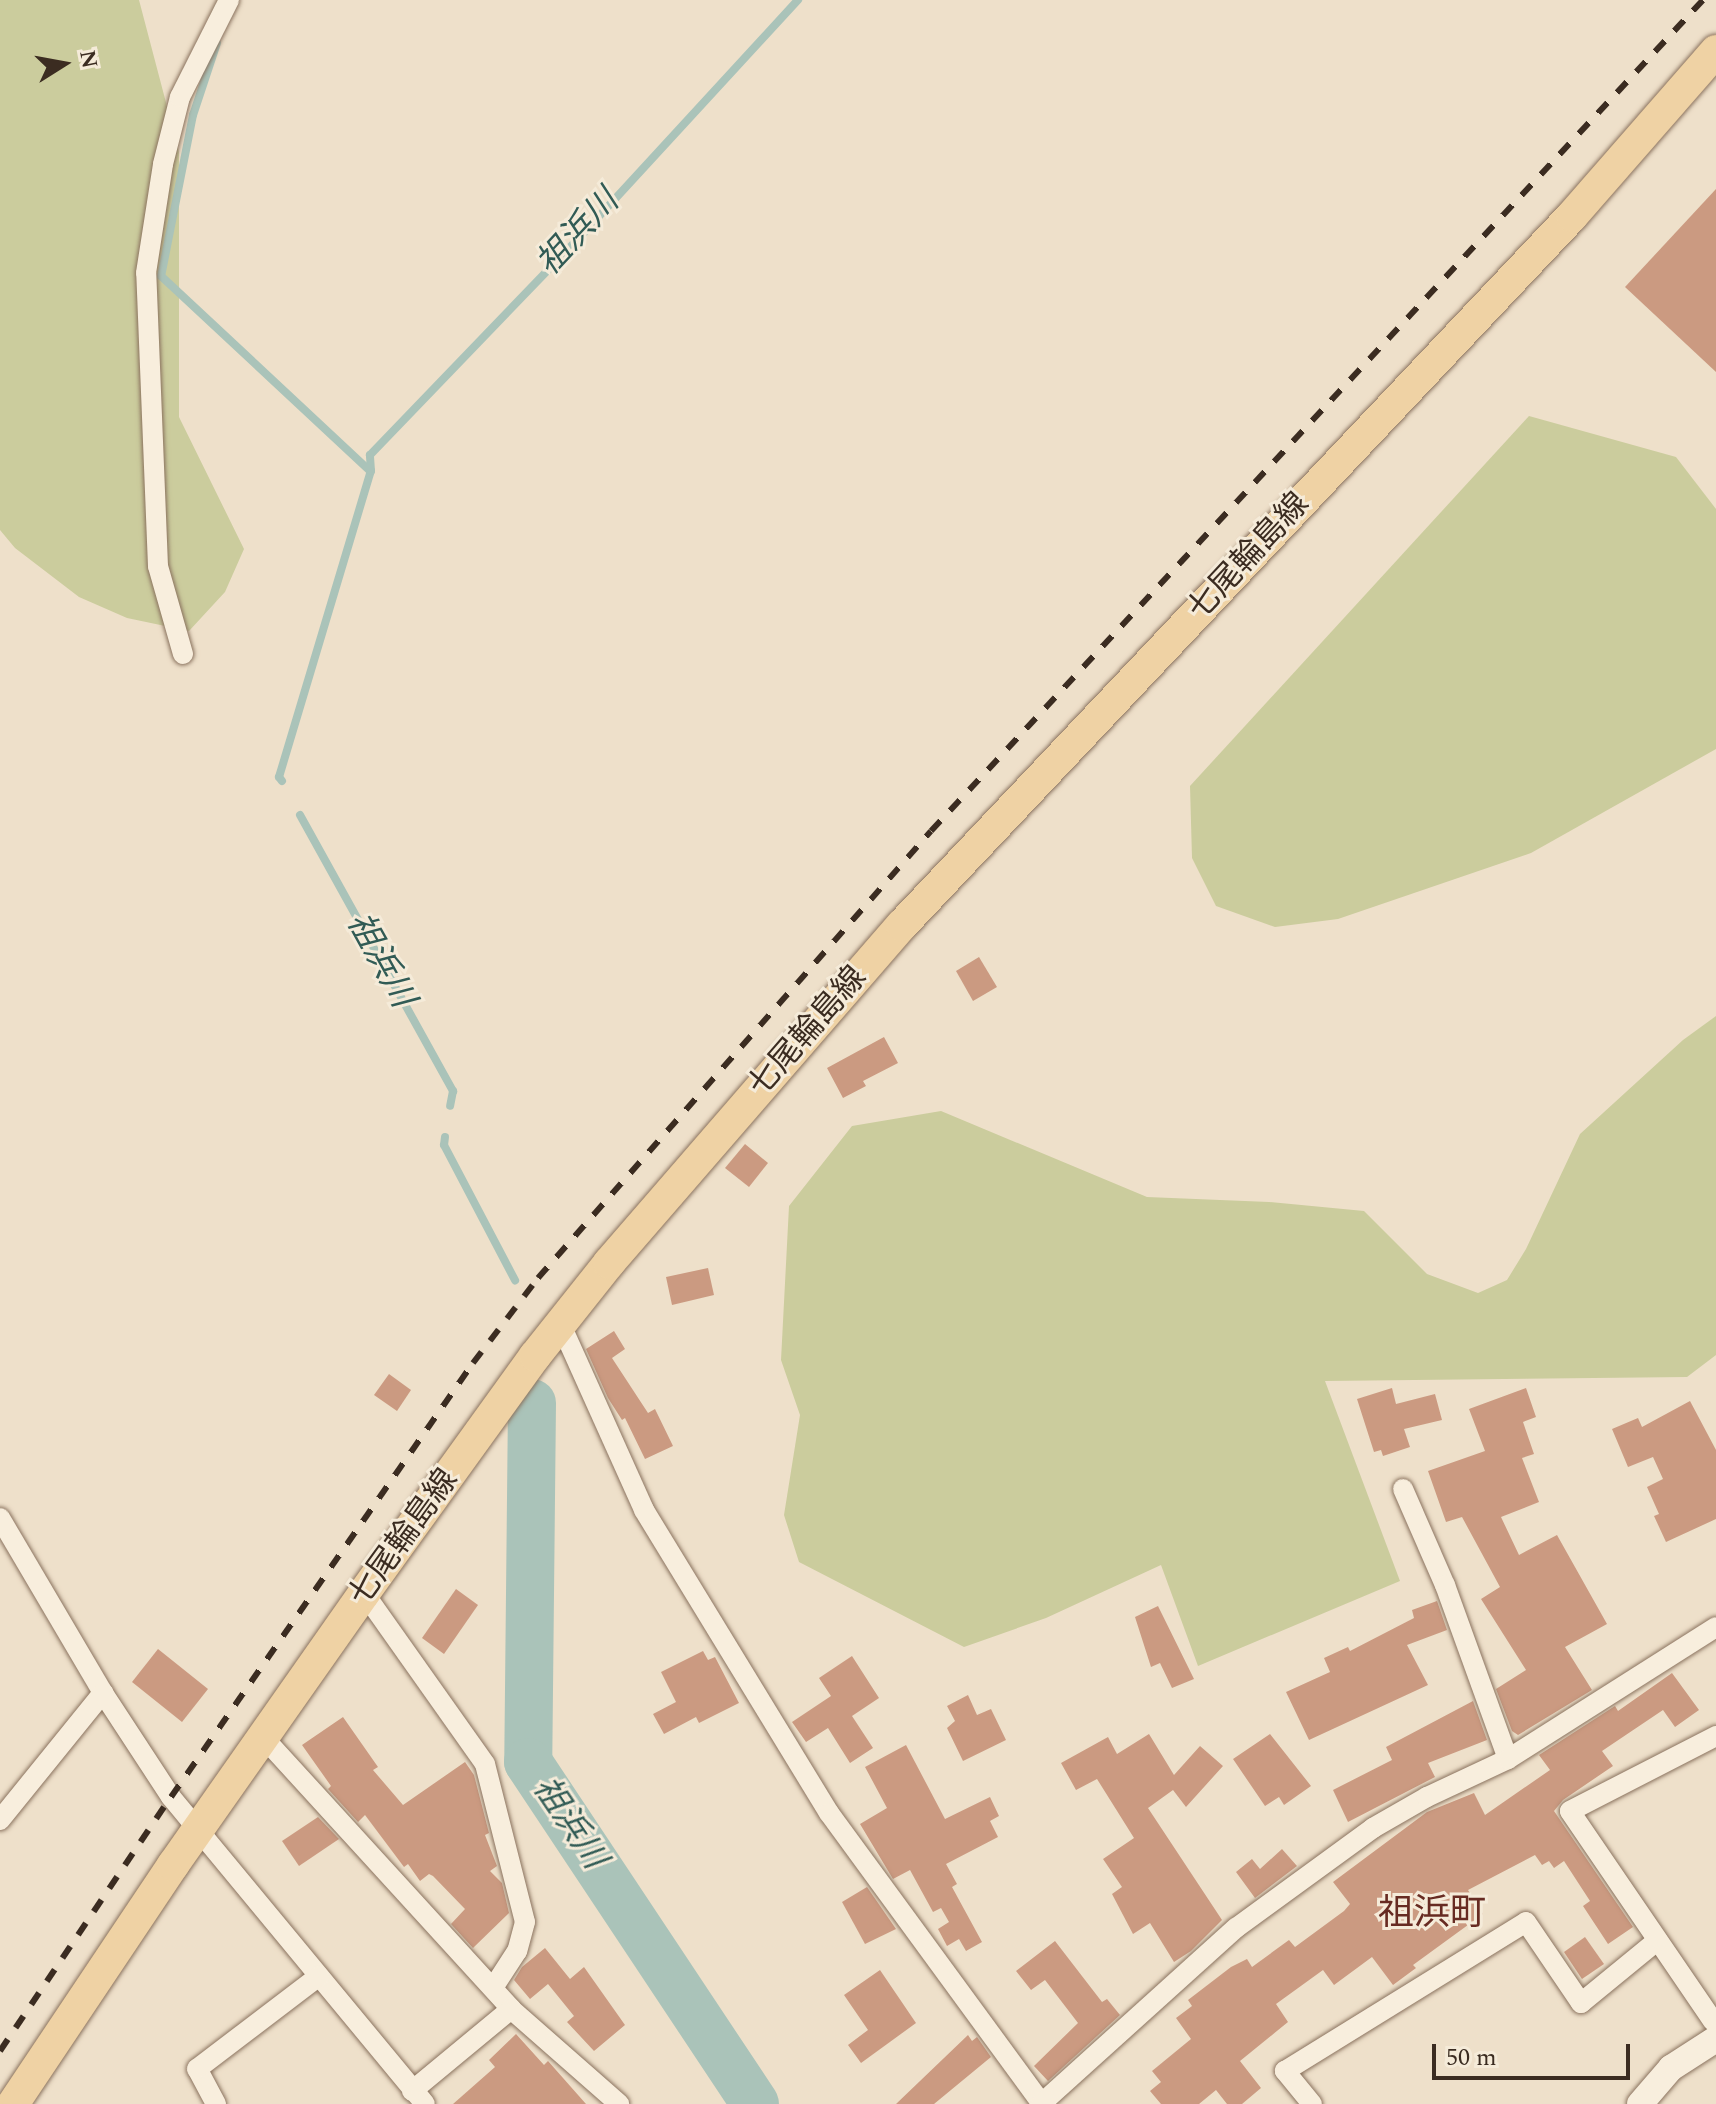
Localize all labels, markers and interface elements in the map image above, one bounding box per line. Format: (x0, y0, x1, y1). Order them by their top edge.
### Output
north arrow (24, 24, 104, 104)
text: N (70, 47, 106, 71)
water label: 祖浜川 (528, 182, 628, 284)
street label: 七尾輪島線 (1180, 485, 1318, 629)
water label: 祖浜川 (337, 906, 423, 1014)
street label: 七尾輪島線 (741, 959, 875, 1105)
street label: 七尾輪島線 (341, 1462, 467, 1614)
water label: 祖浜川 (524, 1769, 614, 1877)
district label: 祖浜町 (1378, 1892, 1486, 1936)
scale bar (1436, 2028, 1634, 2078)
text: 50 m (1446, 2040, 1497, 2076)

